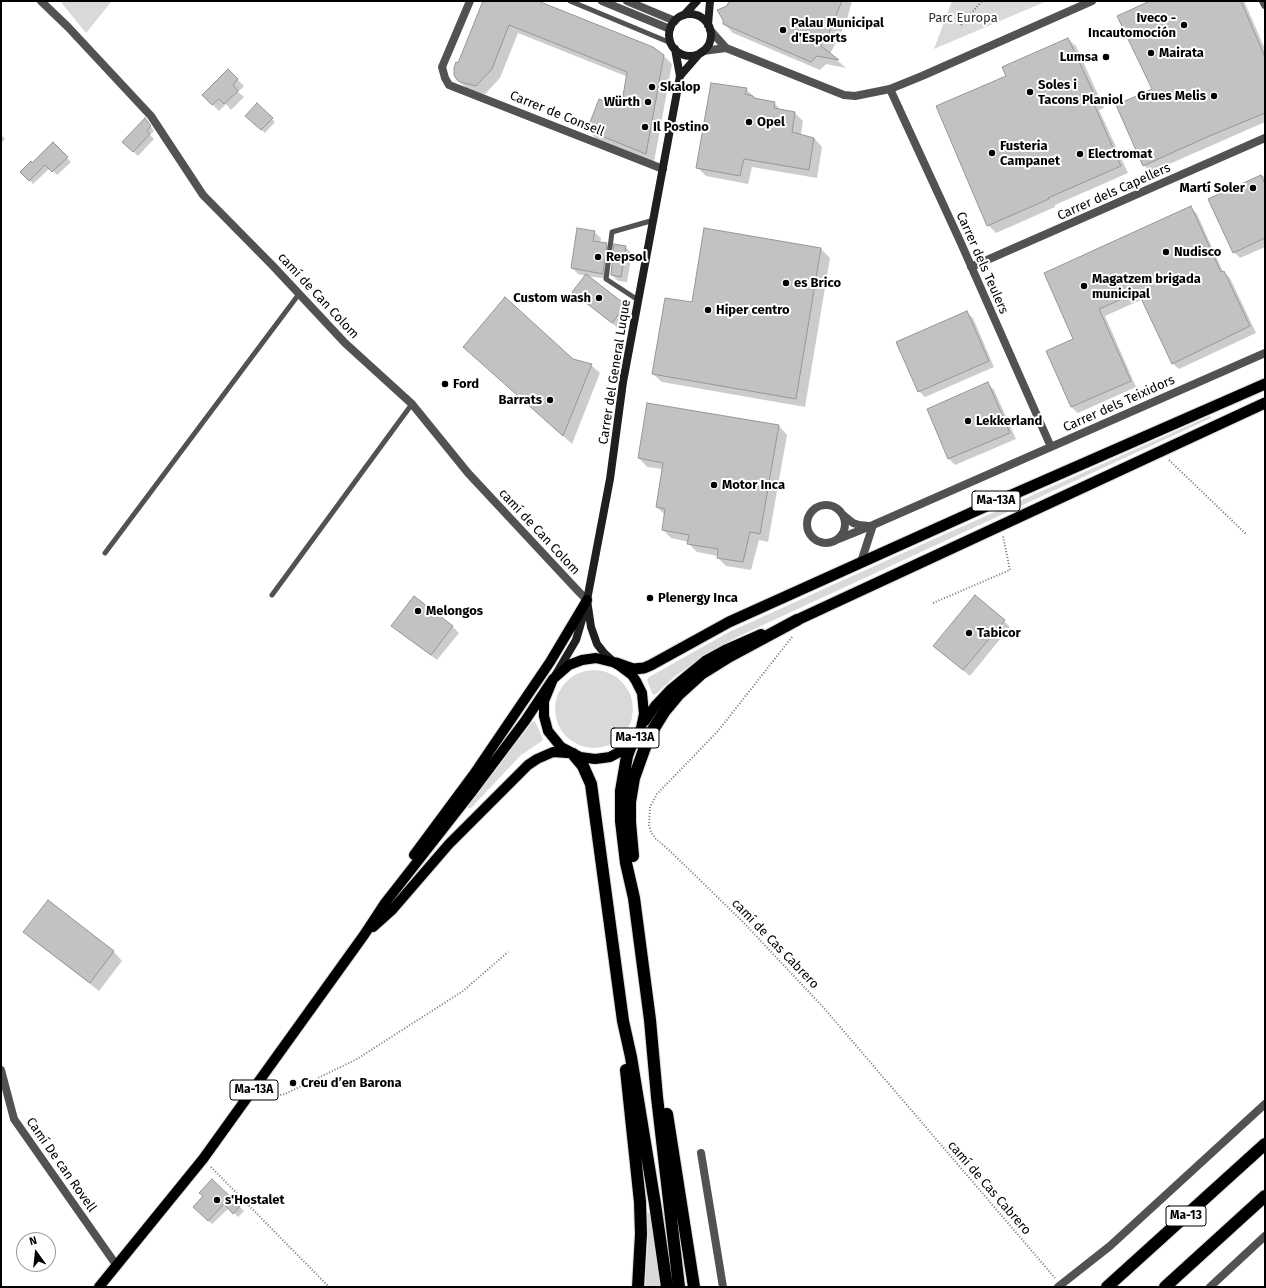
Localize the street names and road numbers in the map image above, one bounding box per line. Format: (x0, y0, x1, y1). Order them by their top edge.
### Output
street label: Carrer de Consell (507, 88, 607, 140)
street label: Carrer dels Capellers (1055, 160, 1173, 224)
street label: Carrer dels Teulers (953, 210, 1011, 316)
street label: camí de Can Colom (274, 250, 362, 342)
street label: Carrer del General Luque (596, 298, 634, 446)
street label: Carrer dels Teixidors (1061, 372, 1177, 436)
street label: camí de Can Colom (495, 486, 583, 578)
road number: Ma-13A (972, 491, 1020, 511)
road number: Ma-13A (611, 728, 659, 748)
street label: camí de Cas Cabrero (728, 896, 822, 992)
road number: Ma-13A (230, 1080, 278, 1100)
street label: Camí De can Rovell (23, 1115, 99, 1215)
street label: camí de Cas Cabrero (944, 1138, 1034, 1238)
road number: Ma-13 (1166, 1206, 1206, 1226)

